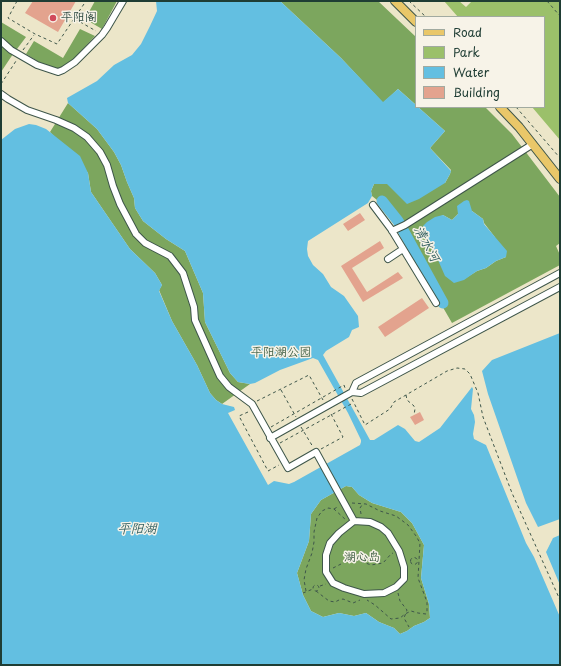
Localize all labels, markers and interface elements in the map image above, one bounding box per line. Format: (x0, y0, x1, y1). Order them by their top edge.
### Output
place label: 平阳阁 (61, 11, 97, 25)
marker: 平阳阁 (48, 13, 58, 23)
legend (415, 16, 545, 108)
text: Road (453, 23, 482, 41)
text: Park (453, 43, 480, 61)
text: Water (453, 63, 489, 81)
text: Building (453, 83, 500, 101)
water label: 清水河 (410, 223, 442, 265)
park label: 平阳湖公园 (251, 346, 311, 360)
water label: 平阳湖 (118, 521, 156, 537)
park label: 湖心岛 (344, 551, 380, 565)

